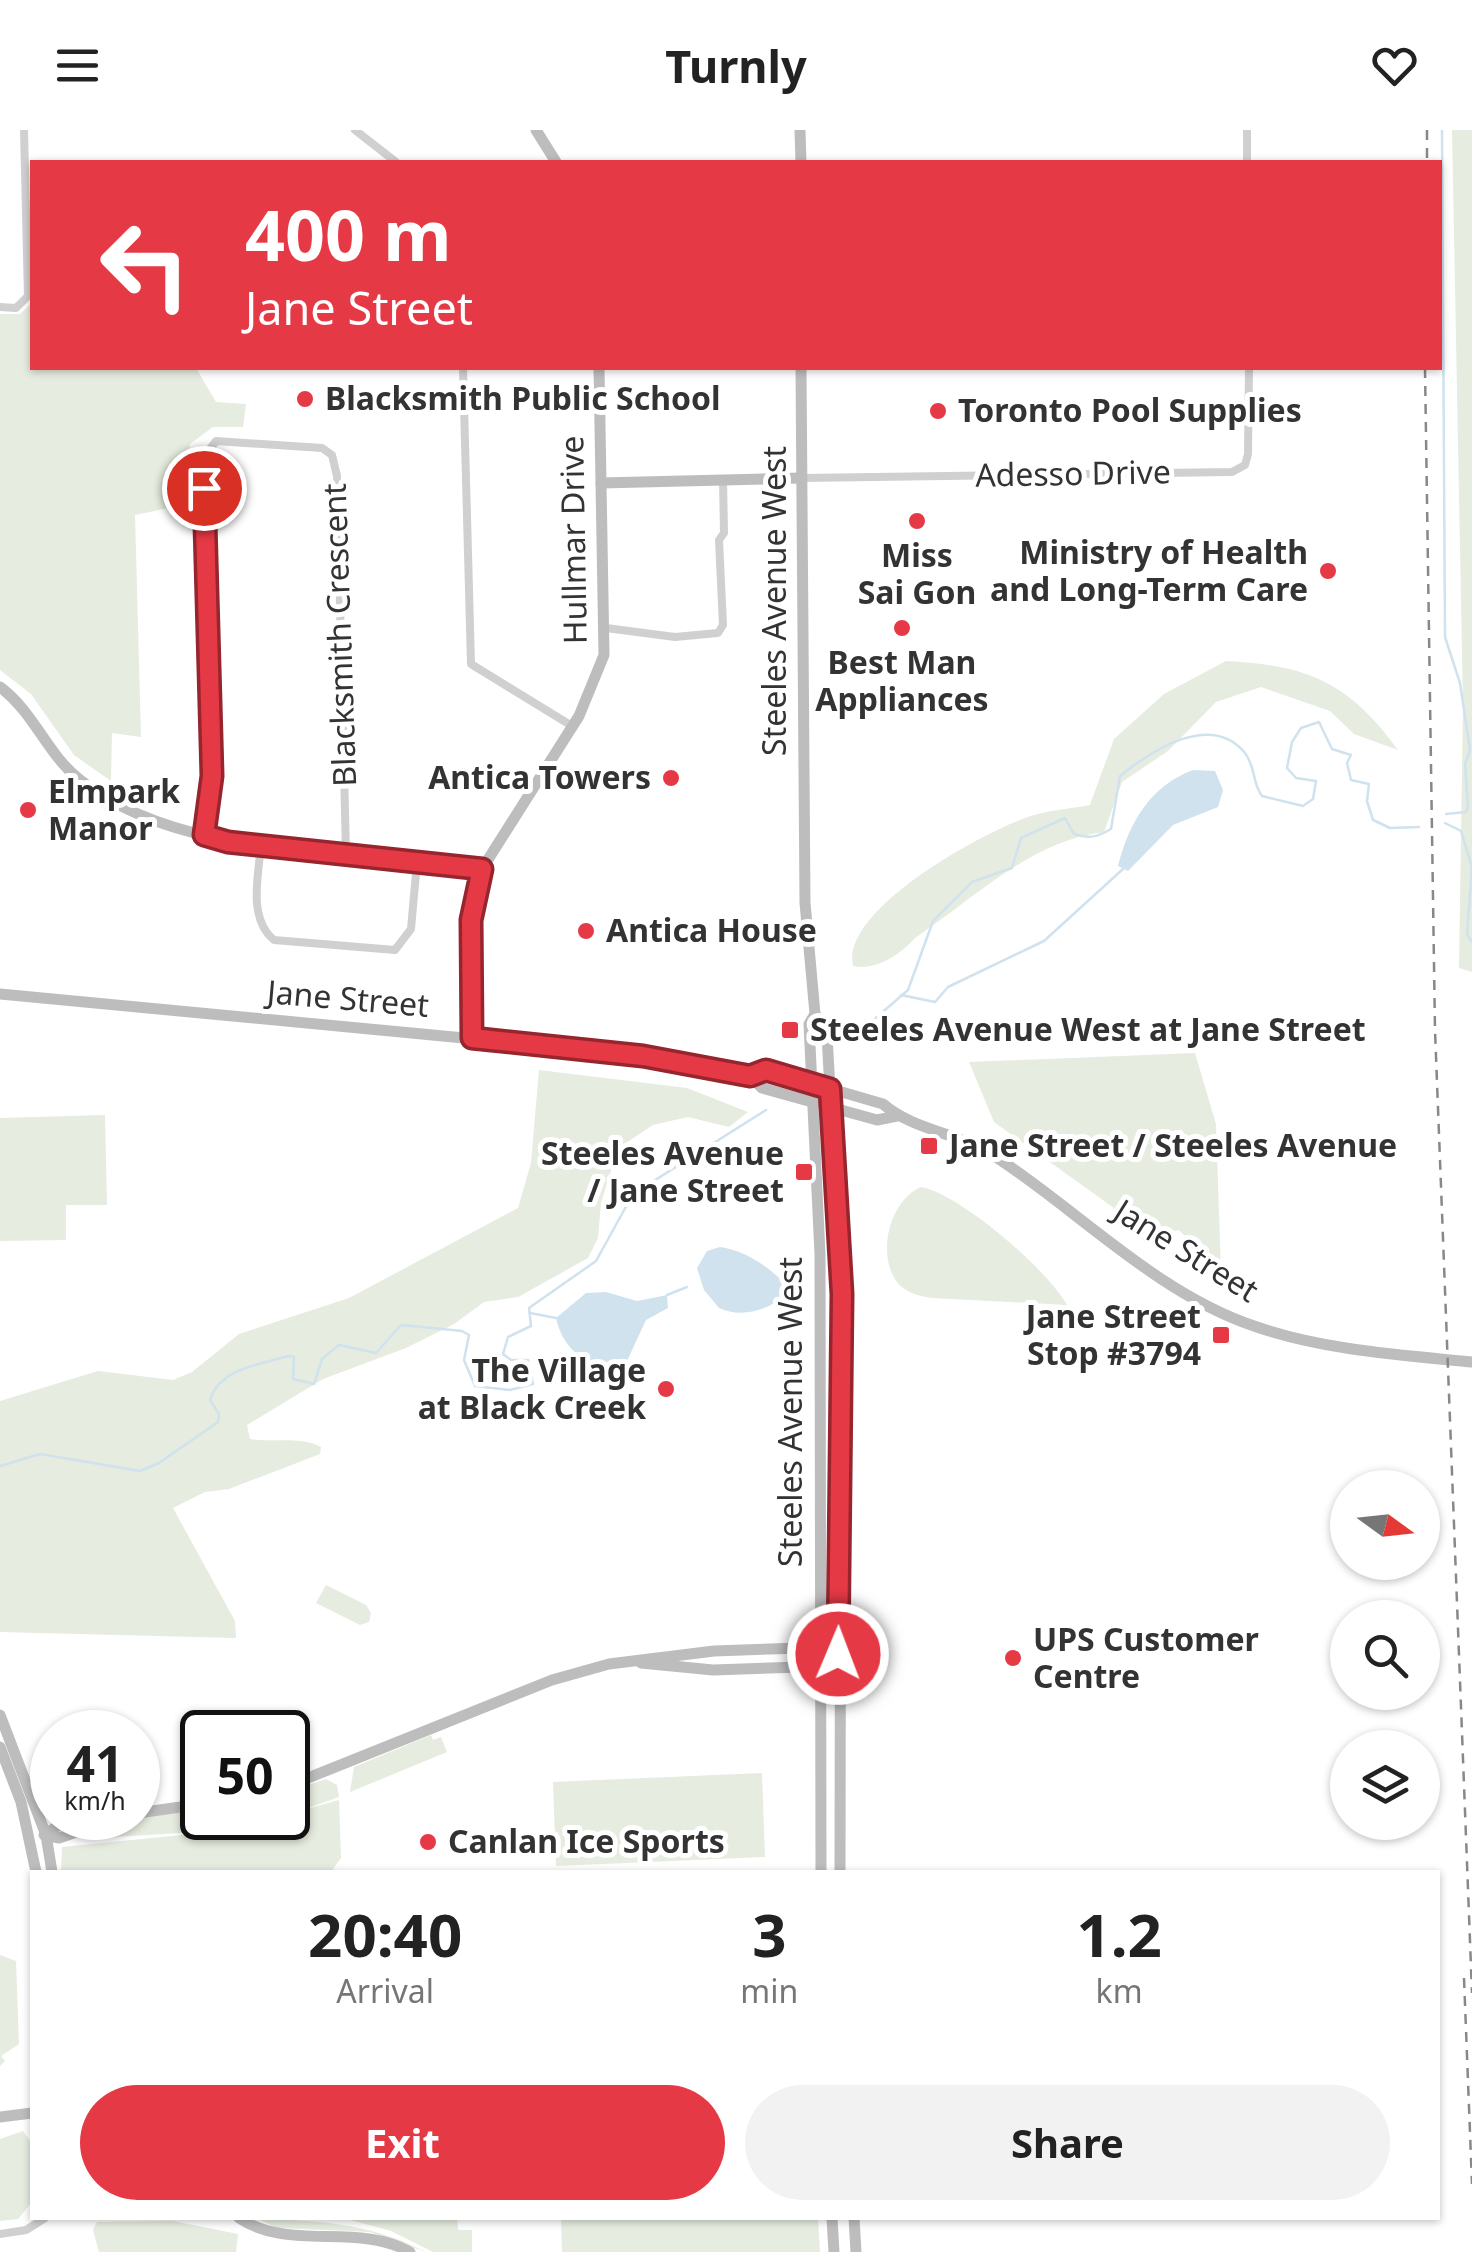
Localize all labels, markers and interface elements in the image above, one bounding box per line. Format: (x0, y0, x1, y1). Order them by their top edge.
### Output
text: Turnly (665, 35, 807, 96)
icon: menu (50, 38, 105, 93)
icon: heart (1367, 38, 1422, 93)
text: 400 m (245, 186, 452, 282)
icon: left (80, 200, 210, 330)
text: Jane Street (245, 277, 473, 338)
place label: Blacksmith Public School (325, 376, 721, 419)
marker: Blacksmith Public School (294, 388, 316, 410)
place label: Toronto Pool Supplies (958, 388, 1302, 431)
marker: Toronto Pool Supplies (927, 400, 949, 422)
street label: Hullmar Drive (549, 435, 596, 645)
pin (162, 446, 247, 531)
street label: Steeles Avenue West (752, 446, 795, 756)
street label: Adesso Drive (975, 449, 1171, 496)
icon: arrive (177, 461, 232, 516)
street label: Blacksmith Crescent (312, 483, 365, 787)
marker: Miss Sai Gon (906, 510, 928, 532)
place label: Ministry of Health and Long-Term Care (990, 530, 1308, 610)
place label: Miss Sai Gon (858, 533, 976, 613)
marker: Ministry of Health and Long-Term Care (1317, 560, 1339, 582)
marker: Best Man Appliances (891, 617, 913, 639)
place label: Best Man Appliances (815, 640, 989, 720)
place label: Antica Towers (428, 755, 651, 798)
marker: Antica Towers (660, 767, 682, 789)
place label: Elmpark Manor (48, 769, 180, 849)
marker: Elmpark Manor (17, 799, 39, 821)
place label: Antica House (606, 908, 817, 951)
marker: Antica House (575, 920, 597, 942)
street label: Jane Street (262, 969, 431, 1026)
place label: Steeles Avenue West at Jane Street (810, 1007, 1366, 1050)
marker: Steeles Avenue West at Jane Street (779, 1019, 801, 1041)
place label: Jane Street / Steeles Avenue (946, 1123, 1397, 1166)
place label: Steeles Avenue / Jane Street (541, 1131, 784, 1211)
marker: Jane Street / Steeles Avenue (918, 1135, 940, 1157)
marker: Steeles Avenue / Jane Street (793, 1161, 815, 1183)
street label: Jane Street (1104, 1187, 1267, 1311)
street label: Steeles Avenue West (768, 1257, 811, 1567)
place label: Jane Street Stop #3794 (1023, 1294, 1201, 1374)
marker: Jane Street Stop #3794 (1210, 1324, 1232, 1346)
place label: The Village at Black Creek (418, 1348, 646, 1428)
marker: The Village at Black Creek (655, 1378, 677, 1400)
north arrow (1330, 1470, 1440, 1580)
map controls (1330, 1470, 1440, 1840)
button: search (1330, 1600, 1440, 1710)
position arrow (786, 1602, 890, 1706)
place label: UPS Customer Centre (1033, 1617, 1259, 1697)
marker: UPS Customer Centre (1002, 1647, 1024, 1669)
speed limit sign: 50 (180, 1710, 310, 1840)
text: 41 (66, 1729, 124, 1797)
button: layers (1330, 1730, 1440, 1840)
text: km/h (64, 1783, 126, 1817)
place label: Canlan Ice Sports (448, 1819, 725, 1862)
marker: Canlan Ice Sports (417, 1831, 439, 1853)
text: 20:40 (308, 1893, 462, 1975)
text: 3 (752, 1893, 786, 1975)
text: 1.2 (1076, 1893, 1162, 1975)
text: Arrival (336, 1969, 434, 2012)
text: min (740, 1969, 798, 2012)
text: km (1096, 1969, 1143, 2012)
button: Exit (80, 2085, 725, 2200)
button: Share (745, 2085, 1390, 2200)

